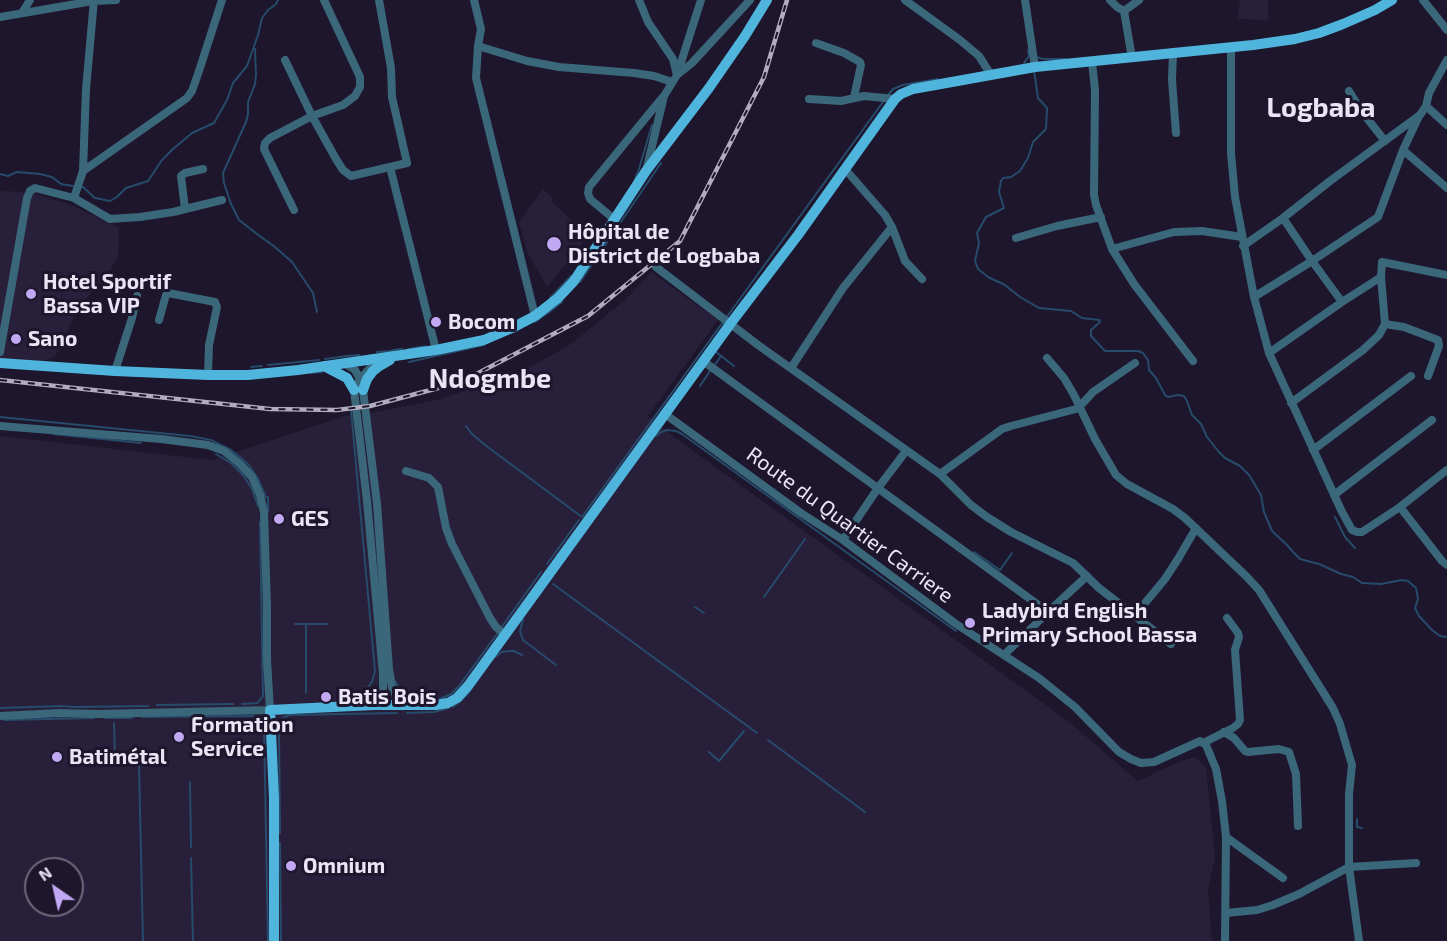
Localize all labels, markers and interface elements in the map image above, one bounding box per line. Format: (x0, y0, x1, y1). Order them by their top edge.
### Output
district label: Logbaba (1267, 92, 1375, 124)
place label: Hôpital de District de Logbaba (568, 219, 760, 269)
marker: Hôpital de District de Logbaba (545, 235, 563, 253)
place label: Hotel Sportif Bassa VIP (43, 269, 171, 319)
marker: Hotel Sportif Bassa VIP (24, 287, 38, 301)
place label: Bocom (448, 309, 515, 335)
marker: Bocom (429, 315, 443, 329)
place label: Sano (28, 326, 77, 352)
marker: Sano (9, 332, 23, 346)
district label: Ndogmbe (429, 363, 551, 395)
street label: Route du Quartier Carriere (742, 442, 958, 608)
place label: GES (291, 506, 329, 532)
marker: GES (272, 512, 286, 526)
place label: Ladybird English Primary School Bassa (982, 598, 1197, 648)
marker: Ladybird English Primary School Bassa (963, 616, 977, 630)
place label: Batis Bois (338, 684, 436, 710)
marker: Batis Bois (319, 690, 333, 704)
place label: Formation Service (191, 712, 294, 762)
marker: Formation Service (172, 730, 186, 744)
place label: Batimétal (69, 744, 167, 770)
marker: Batimétal (50, 750, 64, 764)
place label: Omnium (303, 853, 385, 879)
north arrow (24, 857, 84, 917)
marker: Omnium (284, 859, 298, 873)
text: N (35, 862, 55, 884)

